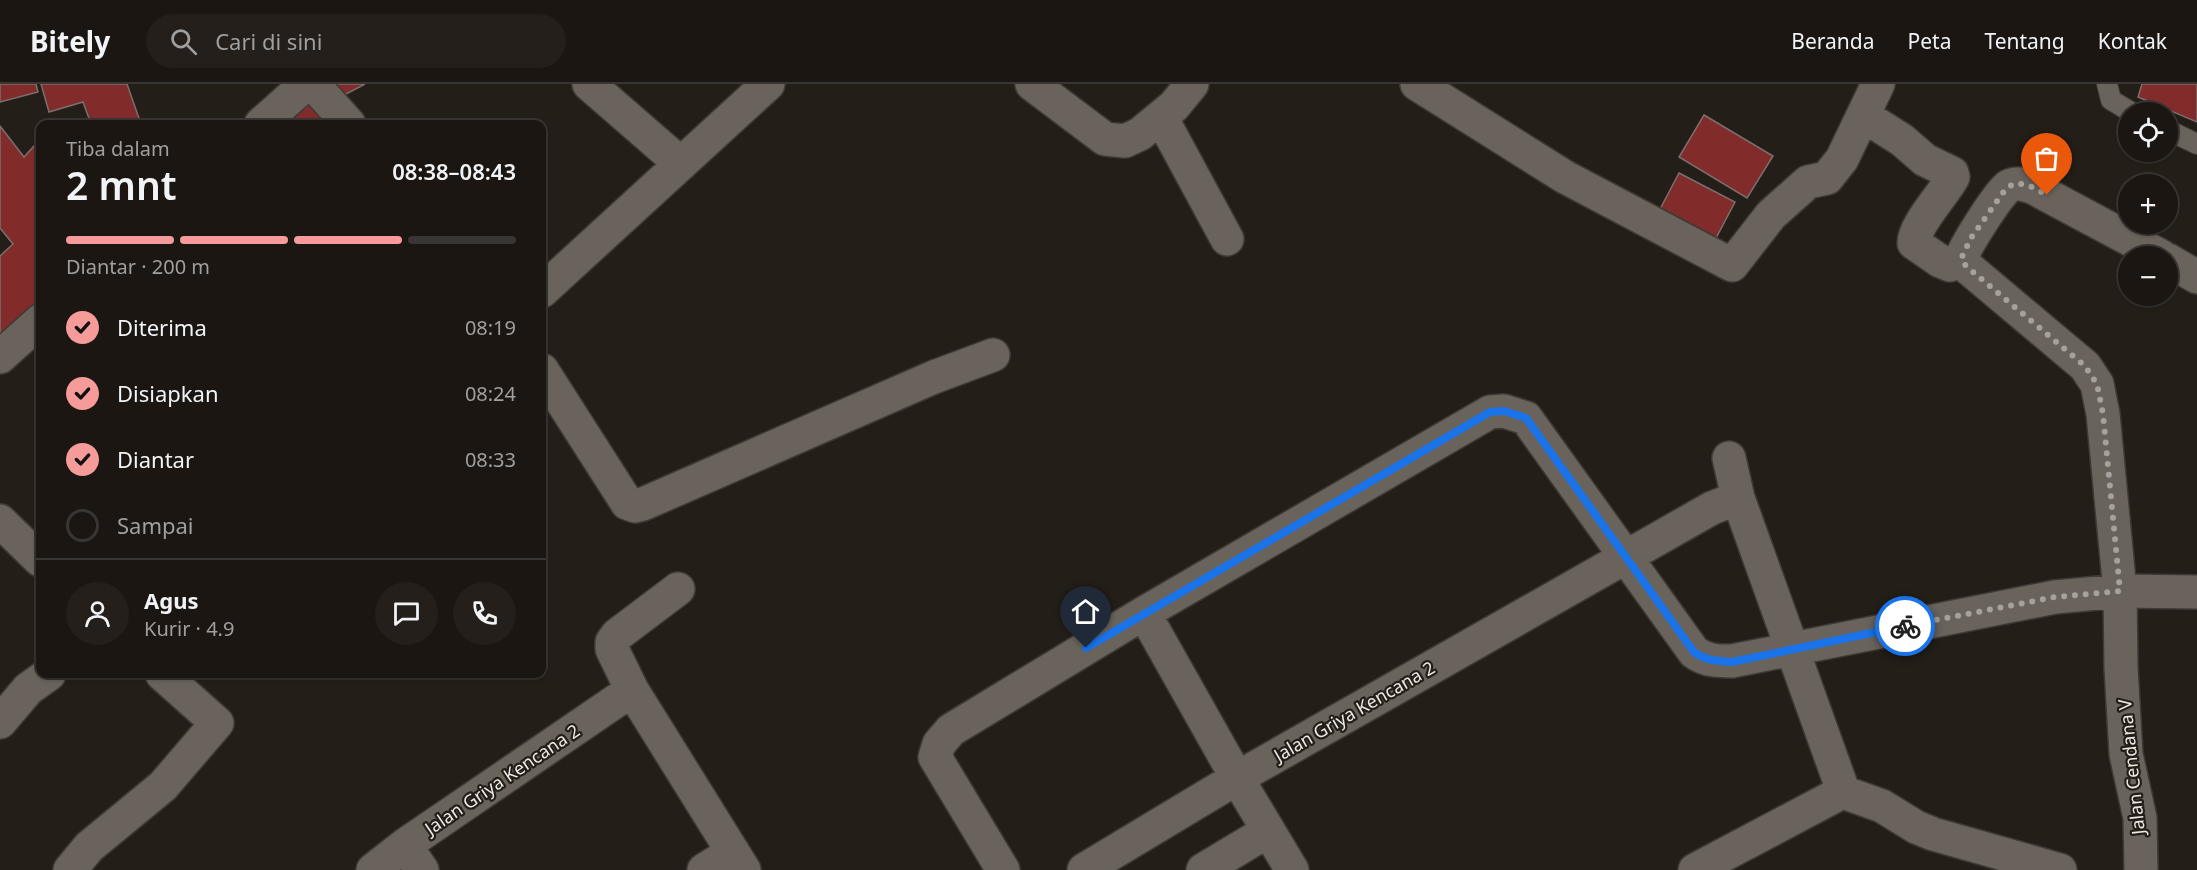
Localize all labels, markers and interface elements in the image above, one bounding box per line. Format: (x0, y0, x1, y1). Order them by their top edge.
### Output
search box (146, 14, 566, 68)
text: Bitely (30, 22, 110, 60)
icon: search (167, 25, 200, 58)
text: Cari di sini (215, 26, 322, 56)
text: Beranda (1791, 27, 1875, 55)
text: Peta (1908, 27, 1951, 55)
text: Tentang (1984, 27, 2065, 55)
text: Kontak (2098, 27, 2167, 55)
map controls (2118, 102, 2178, 306)
button: locate (2118, 102, 2178, 162)
pin (2021, 133, 2072, 195)
text: Tiba dalam (66, 135, 170, 162)
icon: bag (2030, 142, 2063, 175)
text: 08:38–08:43 (392, 156, 516, 186)
text: 2 mnt (66, 158, 177, 211)
button: + (2118, 174, 2178, 234)
button: − (2118, 246, 2178, 306)
text: Diantar · 200 m (66, 253, 210, 280)
icon: check (66, 311, 99, 344)
text: Diterima (117, 312, 207, 342)
text: 08:19 (465, 314, 516, 341)
icon: check (66, 377, 99, 410)
text: Disiapkan (117, 378, 219, 408)
text: 08:24 (465, 380, 516, 407)
icon: check (66, 443, 99, 476)
text: Diantar (117, 444, 194, 474)
text: 08:33 (465, 446, 516, 473)
text: Sampai (117, 510, 194, 540)
button: person (66, 582, 129, 645)
button: chat (375, 582, 438, 645)
button: phone (453, 582, 516, 645)
text: Agus (144, 585, 198, 615)
pin (1060, 586, 1111, 648)
icon: home (1069, 595, 1102, 628)
courier (1875, 596, 1935, 656)
icon: bike (1889, 610, 1922, 643)
text: Kurir · 4.9 (144, 615, 234, 642)
street label: Jalan Griya Kencana 2 (1267, 655, 1439, 768)
street label: Jalan Cendana V (2112, 698, 2150, 838)
street label: Jalan Griya Kencana 2 (418, 718, 584, 841)

